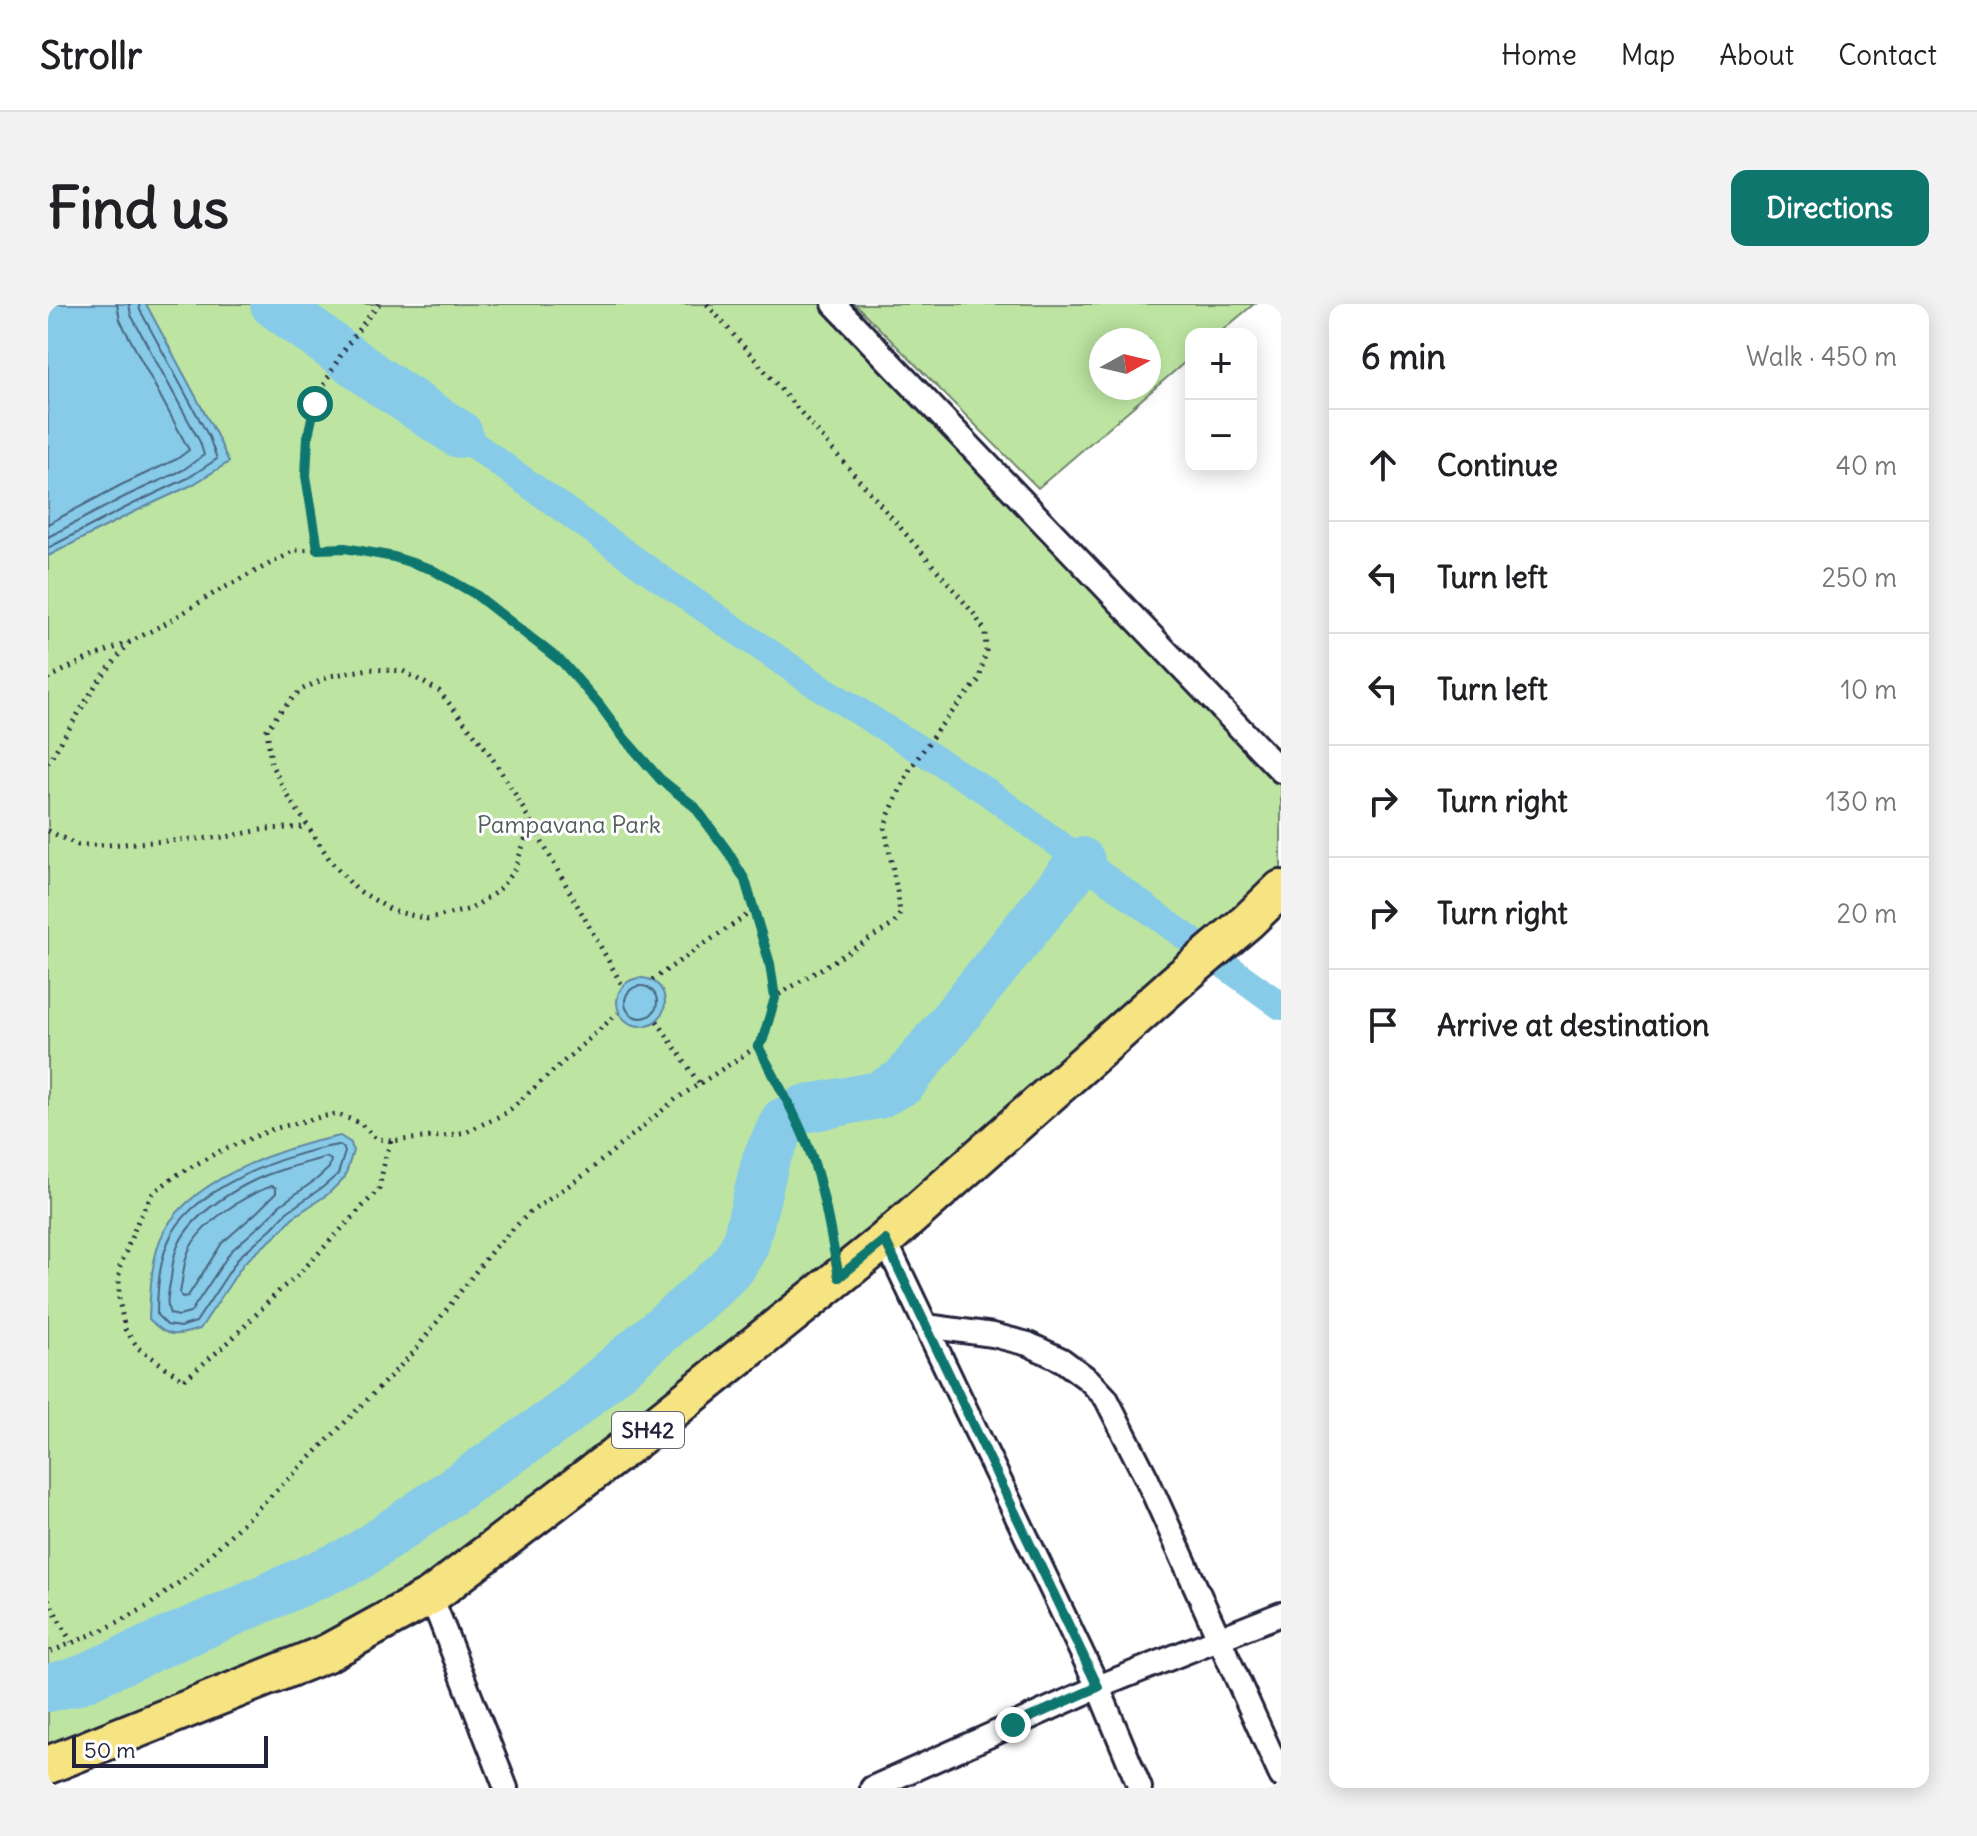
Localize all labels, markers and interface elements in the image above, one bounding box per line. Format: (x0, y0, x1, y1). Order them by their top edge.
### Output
text: Strollr (40, 32, 142, 79)
text: Home (1501, 37, 1577, 73)
text: Map (1621, 37, 1675, 73)
text: About (1719, 37, 1794, 73)
text: Contact (1838, 37, 1937, 73)
button: Directions (1731, 170, 1929, 246)
text: Find us (48, 173, 229, 243)
north arrow (1089, 328, 1161, 400)
map controls (1185, 328, 1257, 472)
button: + (1185, 328, 1257, 400)
text: 6 min (1361, 335, 1446, 378)
text: Walk · 450 m (1746, 340, 1897, 373)
route start (297, 386, 333, 422)
button: − (1185, 400, 1257, 472)
icon: ahead (1361, 443, 1405, 487)
text: Continue (1437, 446, 1558, 484)
text: 40 m (1836, 449, 1897, 482)
icon: left (1361, 555, 1405, 599)
text: Turn left (1437, 558, 1548, 596)
text: 250 m (1822, 561, 1897, 594)
icon: left (1361, 667, 1405, 711)
text: Turn left (1437, 670, 1548, 708)
text: 10 m (1841, 673, 1897, 706)
icon: right (1361, 779, 1405, 823)
text: Turn right (1437, 782, 1568, 820)
text: 130 m (1826, 785, 1897, 818)
park label: Pampavana Park (477, 809, 661, 839)
icon: right (1361, 891, 1405, 935)
text: Turn right (1437, 894, 1568, 932)
text: 20 m (1837, 897, 1897, 930)
icon: arrive (1361, 1003, 1405, 1047)
text: Arrive at destination (1437, 1006, 1709, 1044)
road number: SH42 (612, 1412, 684, 1448)
route end (995, 1707, 1031, 1743)
scale bar (72, 1732, 268, 1768)
text: 50 m (84, 1736, 136, 1764)

